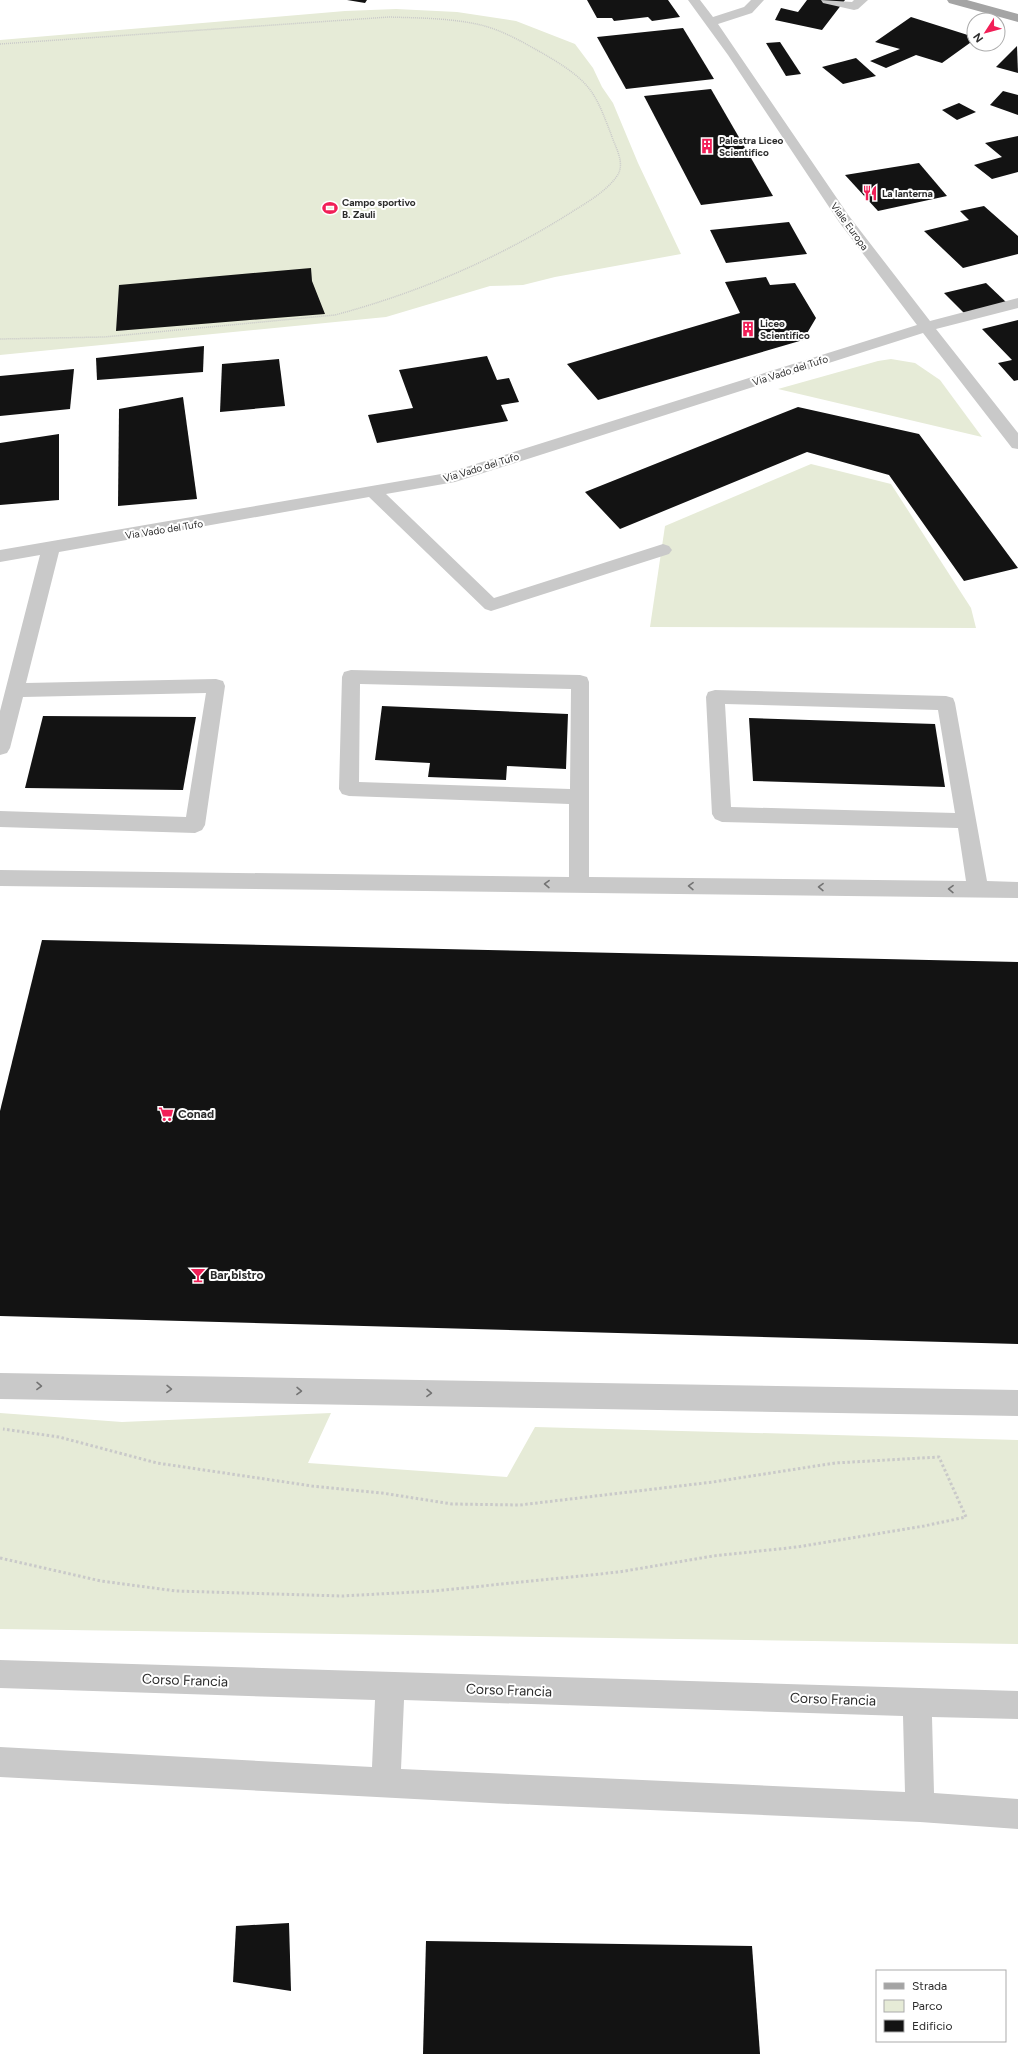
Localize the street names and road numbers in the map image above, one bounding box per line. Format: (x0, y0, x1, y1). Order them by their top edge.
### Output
street label: Viale Europa (828, 200, 871, 253)
street label: Via Vado del Tufo (751, 352, 830, 389)
street label: Via Vado del Tufo (442, 450, 521, 485)
street label: Via Vado del Tufo (124, 517, 204, 542)
street label: Corso Francia (142, 1671, 228, 1690)
street label: Corso Francia (466, 1681, 552, 1700)
street label: Corso Francia (790, 1690, 876, 1709)

